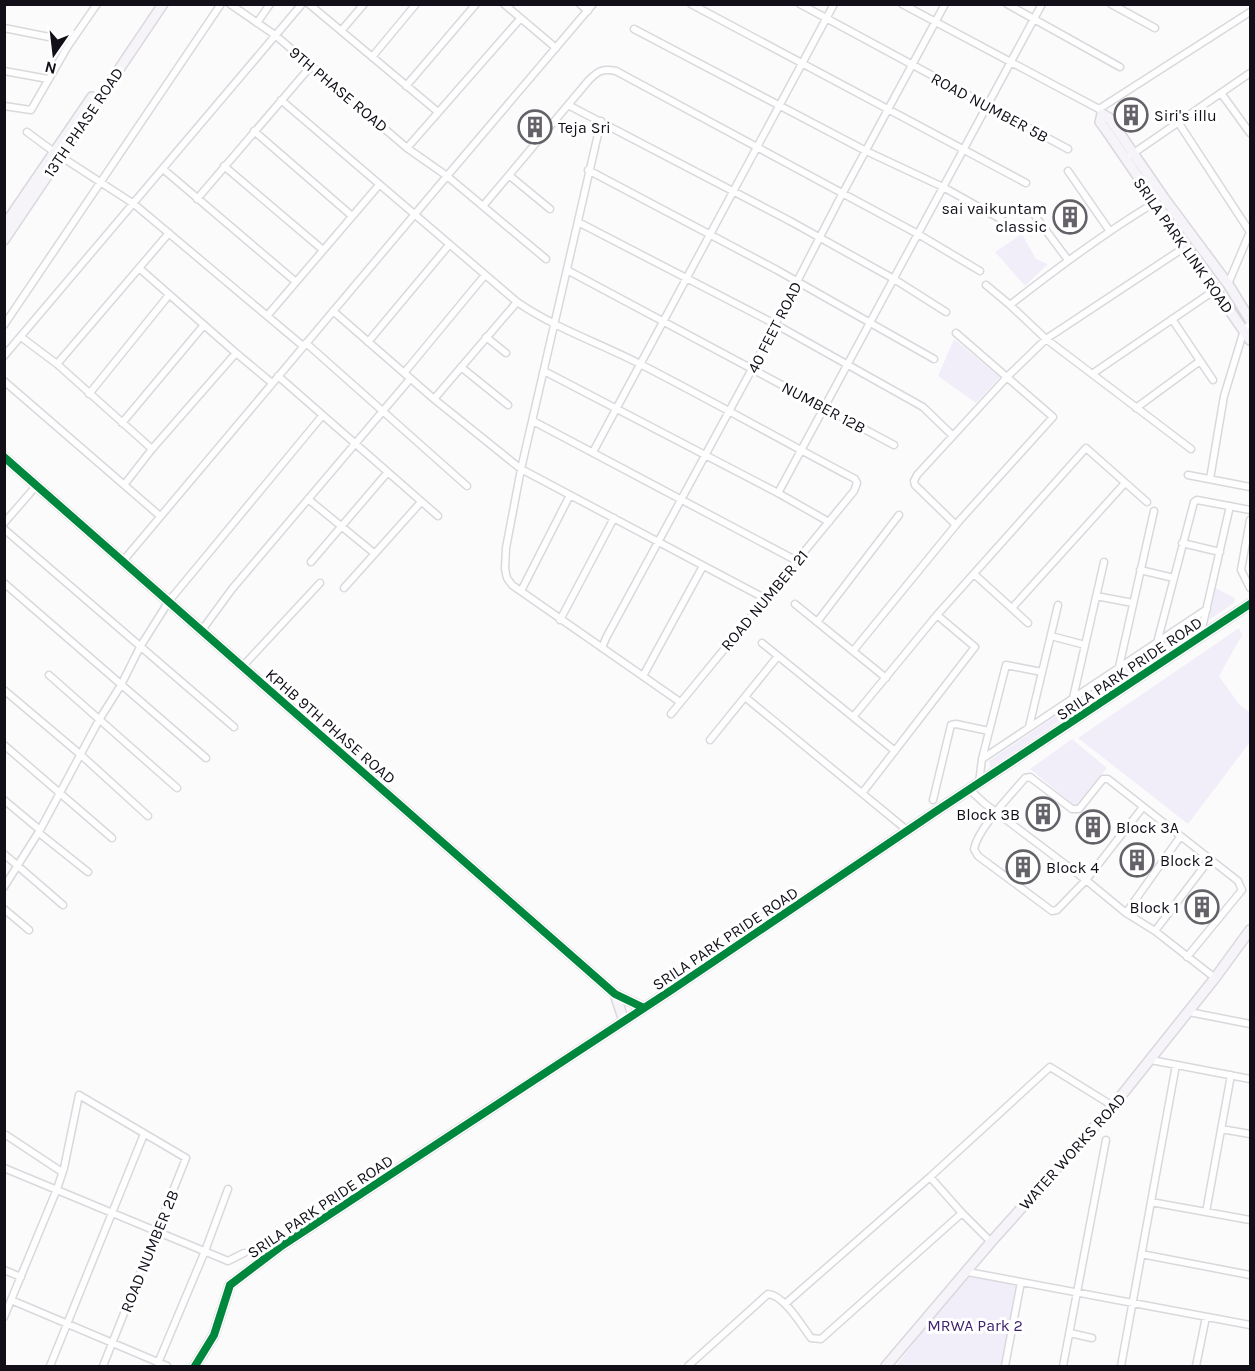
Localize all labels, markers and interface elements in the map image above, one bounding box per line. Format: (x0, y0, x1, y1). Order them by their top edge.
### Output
north arrow (24, 24, 84, 84)
street label: 9TH PHASE ROAD (286, 43, 392, 136)
text: N (43, 57, 58, 79)
street label: 13TH PHASE ROAD (40, 64, 127, 181)
street label: ROAD NUMBER 5B (928, 69, 1052, 146)
building icon: Siri's illu (1113, 97, 1149, 133)
place label: Siri's illu (1154, 106, 1217, 125)
building icon: Teja Sri (517, 109, 553, 145)
place label: Teja Sri (558, 118, 611, 137)
street label: SRILA PARK LINK ROAD (1129, 174, 1238, 317)
place label: sai vaikuntam classic (941, 199, 1047, 236)
building icon: sai vaikuntam classic (1052, 199, 1088, 235)
street label: 40 FEET ROAD (743, 278, 806, 376)
street label: NUMBER 12B (779, 377, 869, 437)
street label: ROAD NUMBER 21 (717, 546, 812, 655)
street label: SRILA PARK PRIDE ROAD (1053, 613, 1206, 724)
street label: KPHB 9TH PHASE ROAD (262, 665, 400, 788)
building icon: Block 3B (1025, 796, 1061, 832)
place label: Block 3B (956, 805, 1020, 824)
building icon: Block 3A (1075, 809, 1111, 845)
place label: Block 3A (1116, 818, 1179, 837)
building icon: Block 2 (1119, 842, 1155, 878)
building icon: Block 4 (1005, 849, 1041, 885)
place label: Block 2 (1160, 851, 1214, 870)
place label: Block 4 (1046, 858, 1099, 877)
street label: SRILA PARK PRIDE ROAD (649, 883, 802, 994)
building icon: Block 1 (1184, 889, 1220, 925)
place label: Block 1 (1129, 898, 1179, 917)
street label: WATER WORKS ROAD (1015, 1089, 1130, 1214)
street label: SRILA PARK PRIDE ROAD (244, 1151, 397, 1262)
street label: ROAD NUMBER 2B (116, 1187, 183, 1315)
park label: MRWA Park 2 (927, 1316, 1023, 1335)

